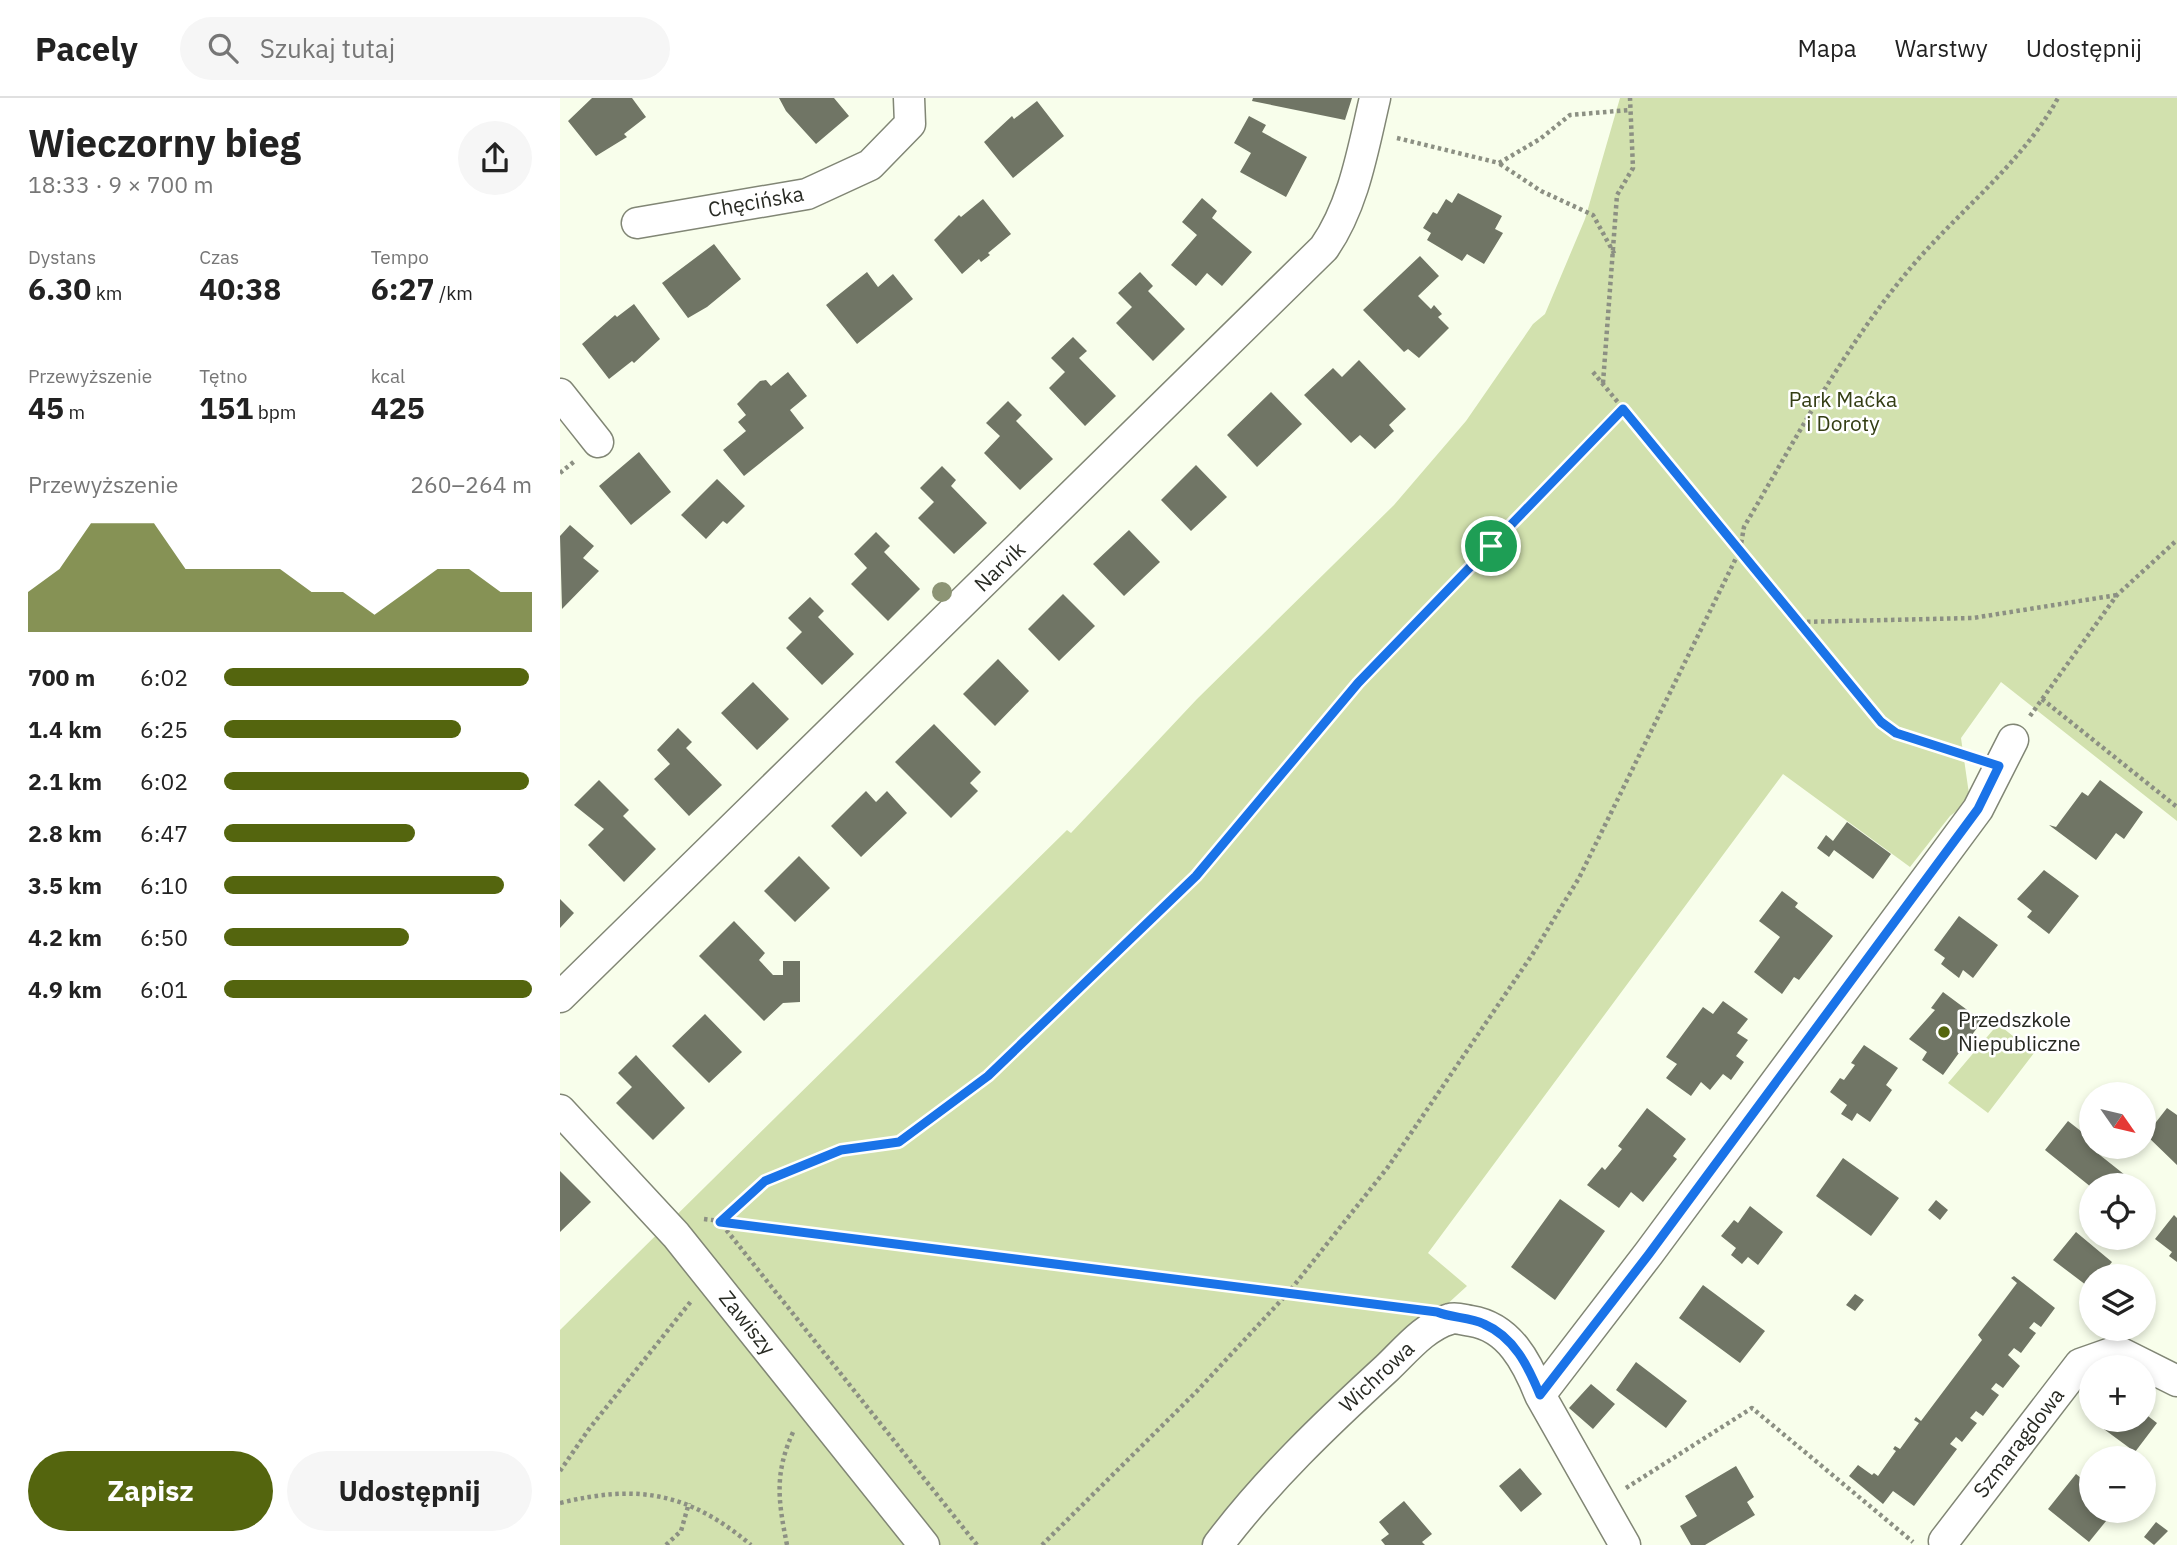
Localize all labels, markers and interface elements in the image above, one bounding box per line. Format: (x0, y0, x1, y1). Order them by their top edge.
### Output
search box (180, 17, 670, 80)
text: Pacely (35, 27, 138, 70)
icon: search (204, 29, 242, 67)
text: Szukaj tutaj (260, 31, 395, 65)
text: Mapa (1798, 32, 1857, 64)
text: Warstwy (1895, 32, 1988, 64)
text: Udostępnij (2026, 32, 2142, 64)
text: Wieczorny bieg (28, 118, 301, 167)
button: share (458, 121, 532, 195)
text: 18:33 · 9 × 700 m (28, 169, 214, 199)
street label: Chęcińska (706, 179, 806, 223)
text: Dystans (28, 245, 96, 269)
text: Czas (199, 245, 239, 269)
text: Tempo (371, 245, 429, 269)
text: 6.30 (28, 269, 91, 308)
text: 40:38 (199, 269, 281, 308)
text: 6:27 (371, 269, 435, 308)
text: km (91, 281, 122, 305)
text: /km (435, 281, 473, 305)
text: Przewyższenie (28, 364, 152, 388)
text: Tętno (199, 364, 248, 388)
text: kcal (371, 364, 405, 388)
park label: Park Maćka i Doroty (1789, 385, 1897, 437)
text: 45 (28, 388, 64, 427)
text: 151 (199, 388, 253, 427)
text: 425 (371, 388, 425, 427)
text: m (64, 400, 85, 424)
text: bpm (253, 400, 296, 424)
text: Przewyższenie (28, 469, 178, 499)
text: 260–264 m (410, 469, 532, 499)
pin (1461, 516, 1521, 576)
icon: arrive (1472, 527, 1510, 565)
street label: Narvik (968, 535, 1031, 597)
text: 700 m (28, 662, 95, 692)
text: 6:02 (140, 662, 188, 692)
text: 1.4 km (28, 714, 102, 744)
text: 6:25 (140, 714, 188, 744)
text: 2.1 km (28, 766, 102, 796)
text: 6:02 (140, 766, 188, 796)
text: 2.8 km (28, 818, 102, 848)
text: 6:47 (140, 818, 188, 848)
text: 3.5 km (28, 870, 102, 900)
text: 6:10 (140, 870, 188, 900)
text: 4.2 km (28, 922, 102, 952)
text: 6:50 (140, 922, 188, 952)
text: 4.9 km (28, 974, 102, 1004)
text: 6:01 (140, 974, 188, 1004)
place label: Przedszkole Niepubliczne (1958, 1005, 2081, 1057)
marker: Przedszkole Niepubliczne (1936, 1024, 1952, 1040)
north arrow (2079, 1082, 2156, 1158)
map controls (2079, 1082, 2156, 1523)
button: locate (2079, 1173, 2156, 1250)
button: layers (2079, 1264, 2156, 1341)
street label: Zawiszy (713, 1284, 783, 1361)
street label: Wichrowa (1333, 1334, 1420, 1418)
button: + (2079, 1355, 2156, 1432)
street label: Szmaragdowa (1966, 1382, 2070, 1503)
button: − (2079, 1446, 2156, 1523)
button: Zapisz (28, 1451, 273, 1531)
button: Udostępnij (287, 1451, 532, 1531)

